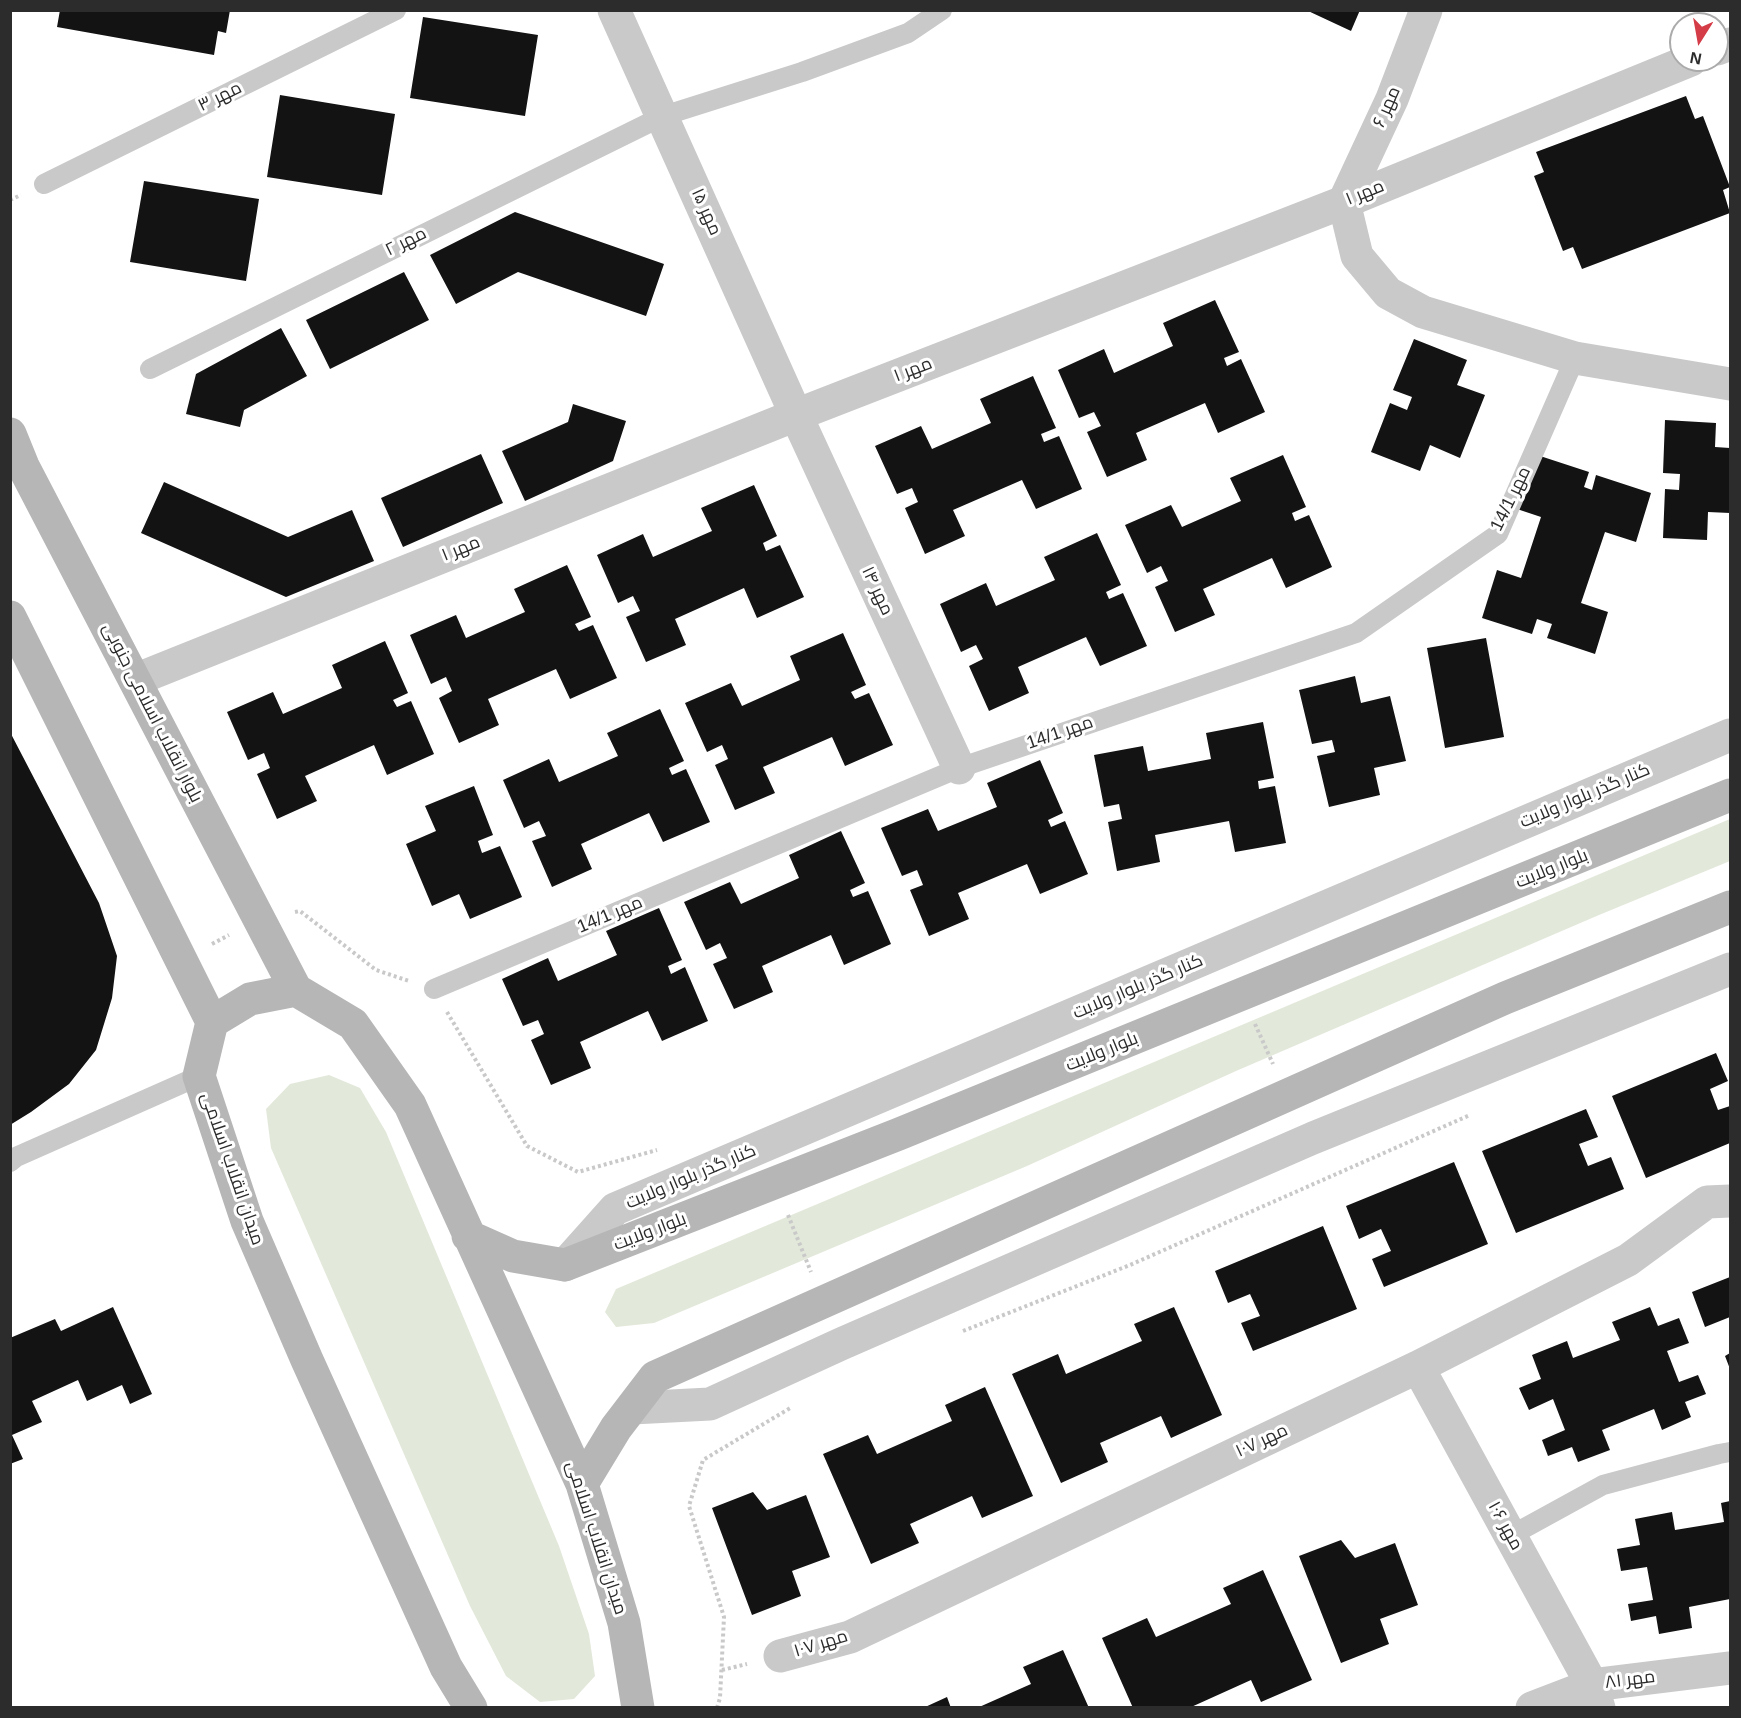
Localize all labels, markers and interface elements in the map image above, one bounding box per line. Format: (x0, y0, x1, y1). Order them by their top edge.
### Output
north arrow (1669, 12, 1729, 72)
text: N (1689, 49, 1703, 68)
street label: مهر ۳ (195, 77, 245, 117)
street label: مهر ۶ (1369, 83, 1405, 131)
street label: مهر ۱ (1343, 176, 1387, 210)
street label: مهر ۱۵ (686, 185, 726, 239)
street label: مهر ۲ (382, 223, 430, 261)
street label: مهر ۱ (891, 353, 935, 387)
street label: مهر 14/1 (1486, 463, 1536, 535)
street label: مهر ۱ (439, 532, 483, 566)
street label: مهر ۱۴ (856, 563, 898, 619)
street label: بلوار انقلاب اسلامی جنوبی (97, 620, 207, 806)
street label: مهر 14/1 (1024, 712, 1096, 754)
street label: کنار گذر بلوار ولایت (1517, 759, 1653, 833)
street label: بلوار ولایت (1513, 845, 1591, 893)
street label: مهر 14/1 (574, 892, 646, 938)
street label: کنار گذر بلوار ولایت (1070, 950, 1206, 1024)
street label: بلوار ولایت (1063, 1028, 1141, 1076)
street label: میدان انقلاب اسلامی (196, 1090, 268, 1248)
street label: کنار گذر بلوار ولایت (623, 1140, 759, 1214)
street label: بلوار ولایت (611, 1208, 689, 1256)
street label: مهر ۱۰۷ (1232, 1420, 1292, 1462)
street label: میدان انقلاب اسلامی (561, 1459, 631, 1617)
street label: مهر ۱۰۶ (1483, 1498, 1527, 1554)
street label: مهر ۱۰۷ (791, 1626, 851, 1662)
street label: مهر ۸۱ (1604, 1666, 1656, 1694)

